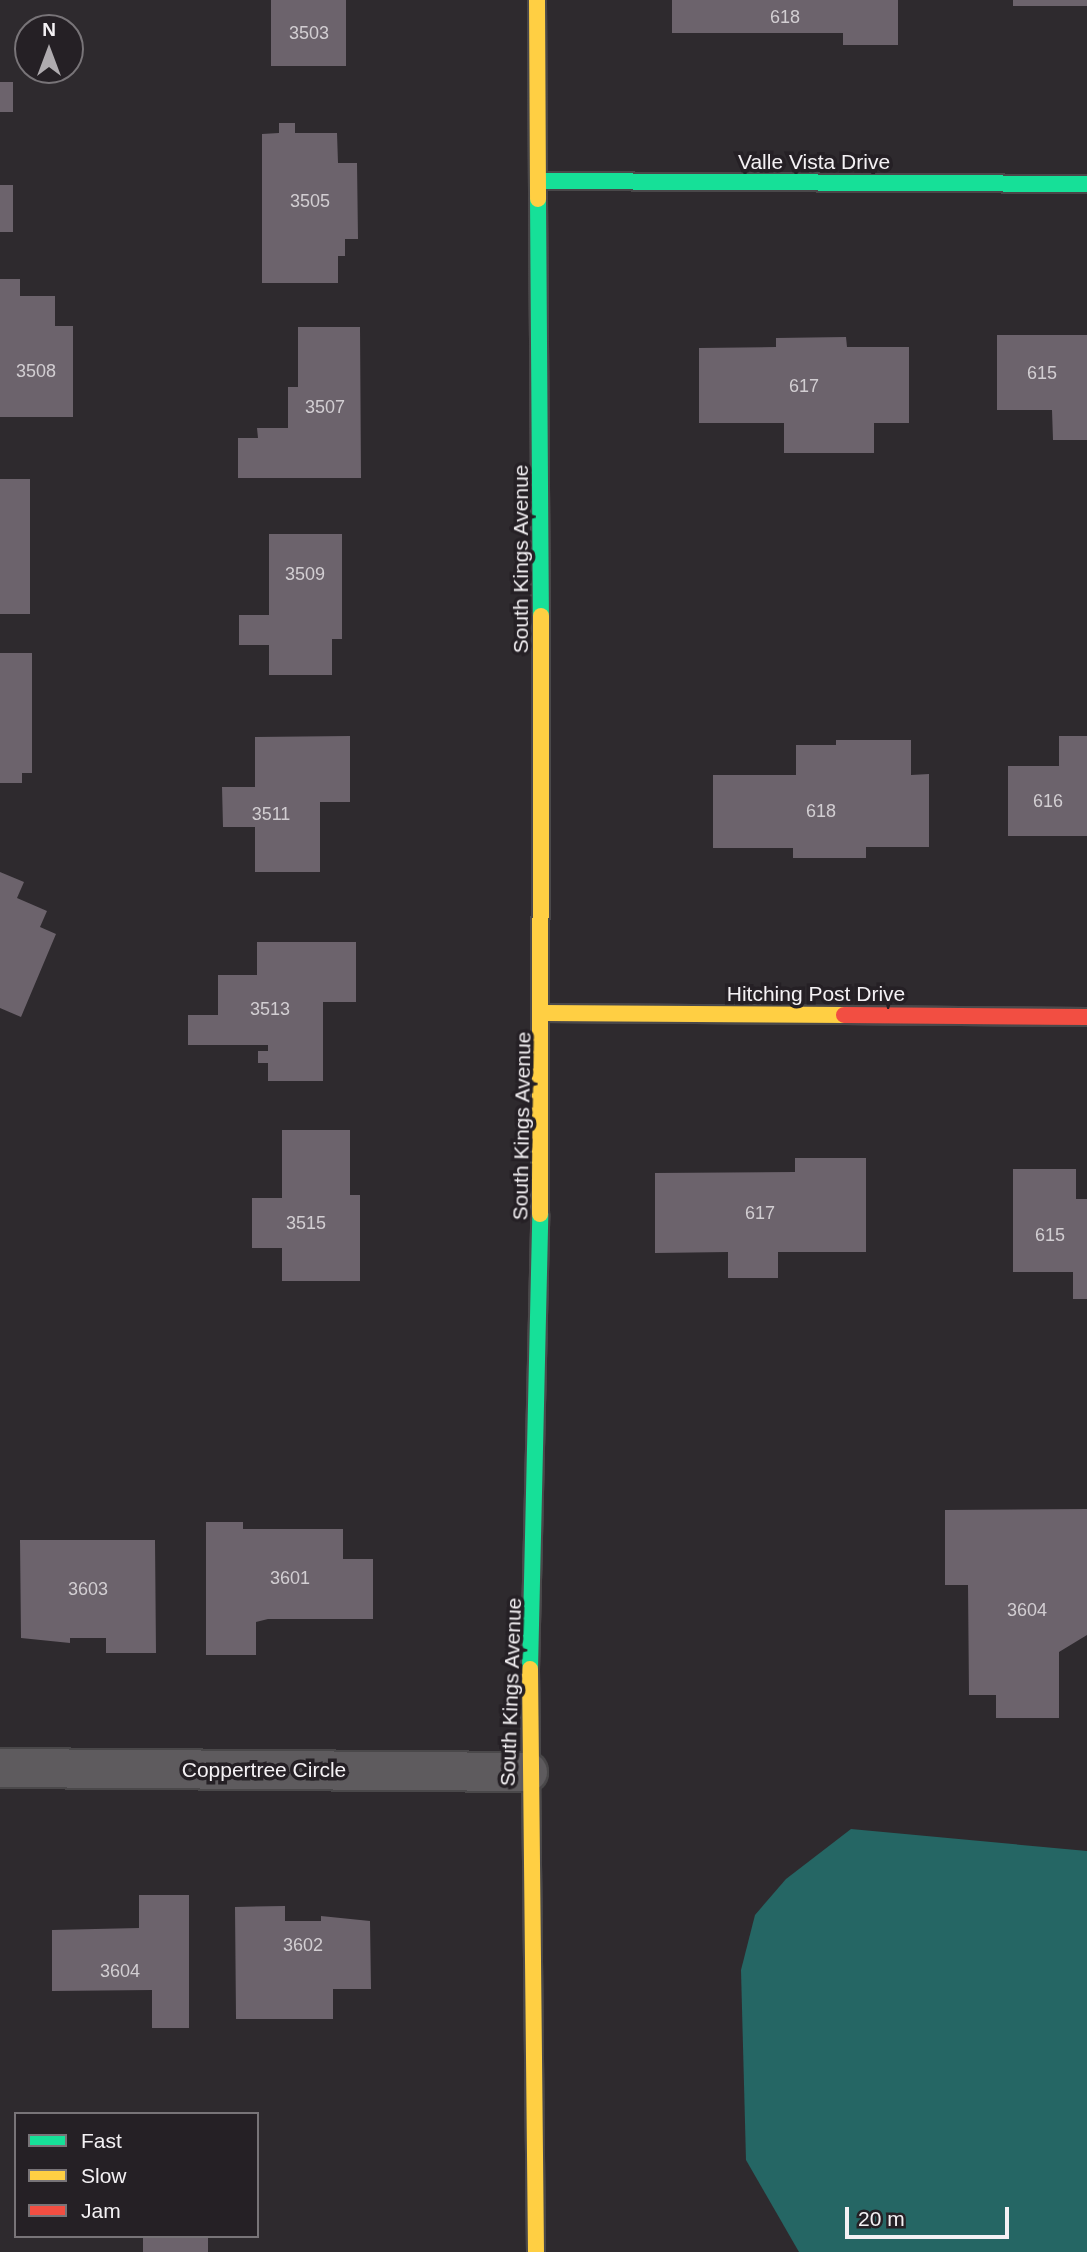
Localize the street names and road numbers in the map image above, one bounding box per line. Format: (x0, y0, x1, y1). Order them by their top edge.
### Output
street label: Valle Vista Drive (738, 149, 890, 175)
street label: South Kings Avenue (508, 464, 534, 654)
street label: Hitching Post Drive (727, 981, 905, 1007)
street label: South Kings Avenue (508, 1031, 536, 1221)
street label: South Kings Avenue (495, 1597, 527, 1787)
street label: Coppertree Circle (182, 1757, 346, 1783)

